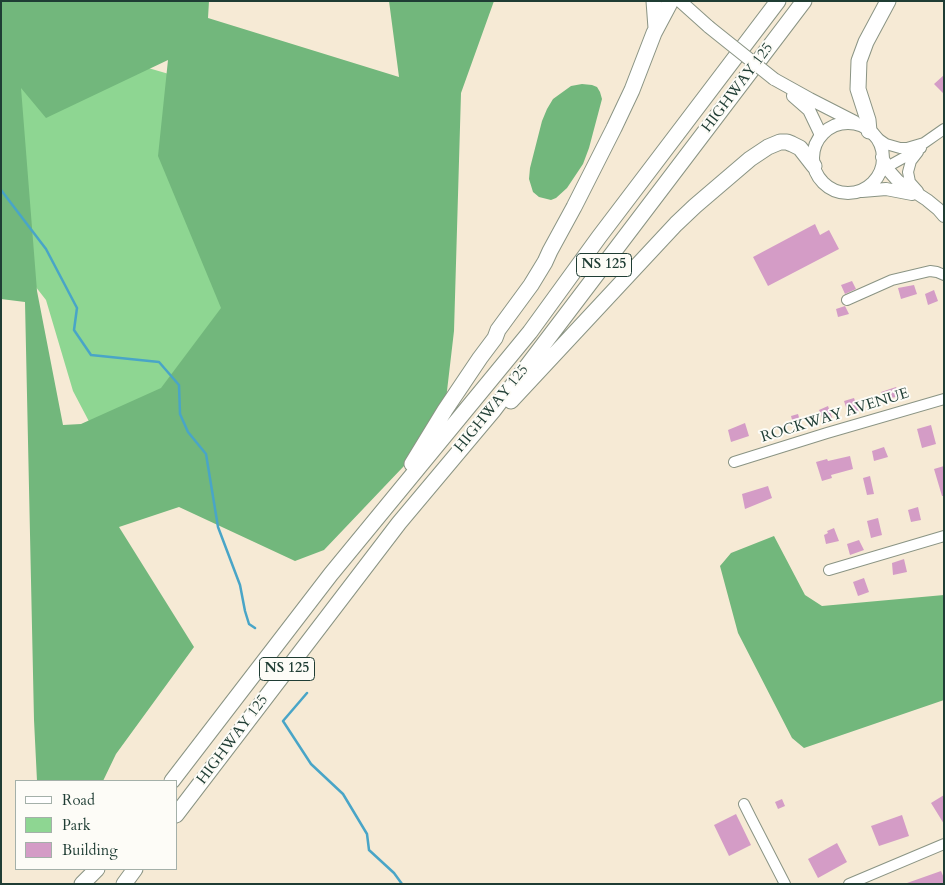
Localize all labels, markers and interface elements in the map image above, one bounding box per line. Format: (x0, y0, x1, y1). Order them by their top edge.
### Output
street label: HIGHWAY 125 (698, 40, 778, 136)
road number: NS 125 (576, 254, 632, 276)
street label: HIGHWAY 125 (451, 362, 533, 456)
street label: ROCKWAY AVENUE (759, 385, 911, 447)
road number: NS 125 (260, 658, 314, 681)
street label: HIGHWAY 125 (193, 692, 273, 788)
legend (15, 780, 178, 870)
text: Road (62, 790, 95, 810)
text: Park (62, 815, 91, 835)
text: Building (62, 840, 118, 860)

